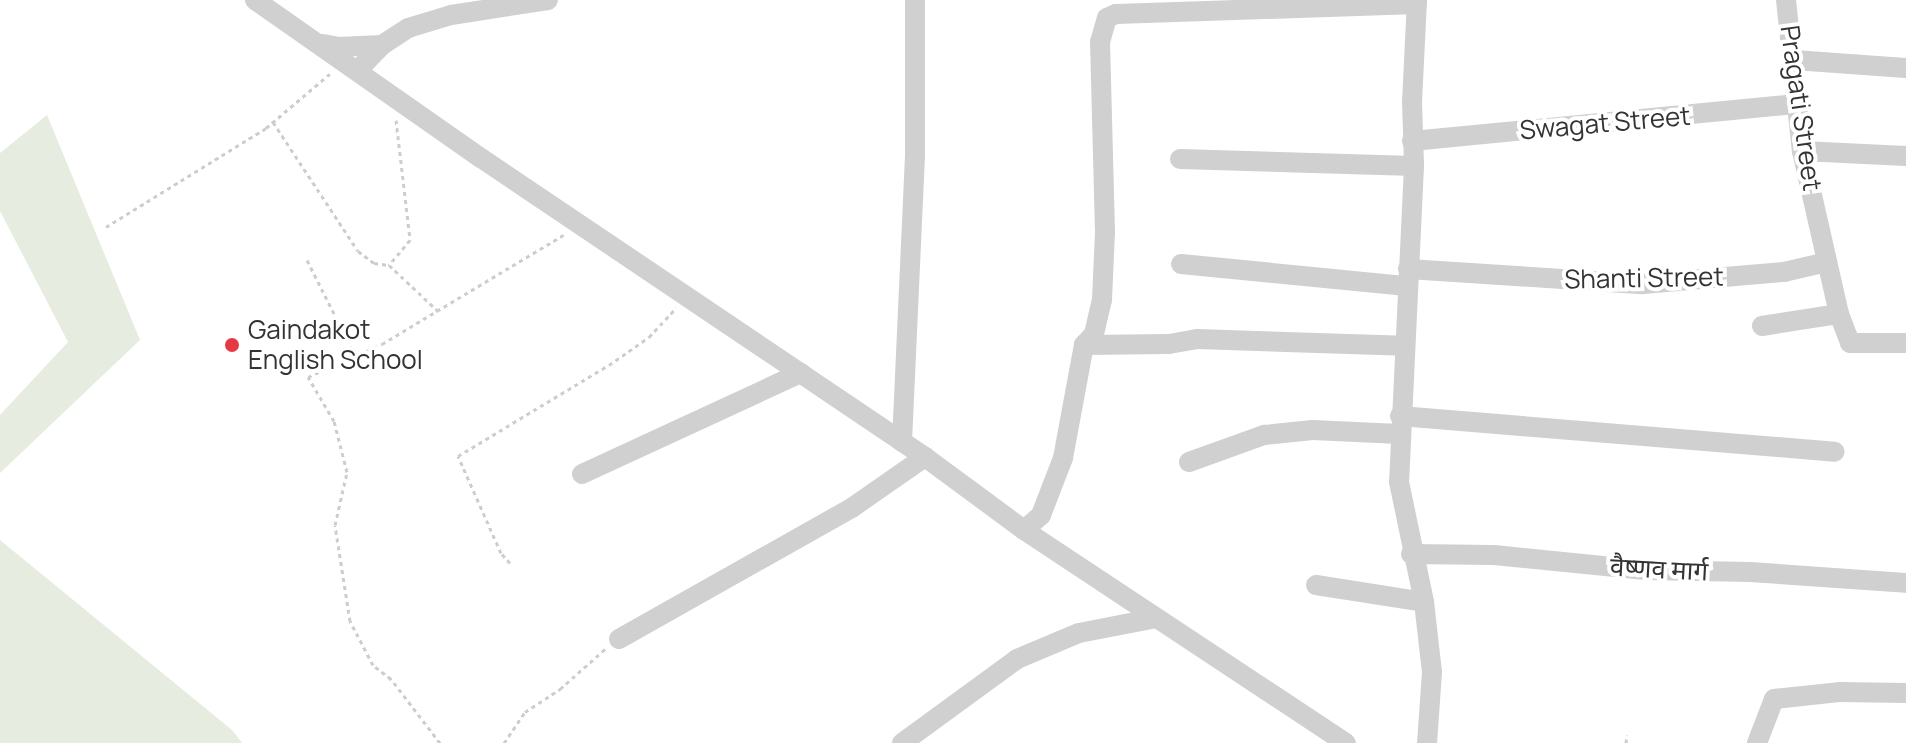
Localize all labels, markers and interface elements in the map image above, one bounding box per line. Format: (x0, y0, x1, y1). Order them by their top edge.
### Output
street label: Pragati Street (1774, 23, 1828, 193)
street label: Swagat Street (1518, 100, 1692, 146)
street label: Shanti Street (1564, 261, 1724, 295)
place label: Gaindakot English School (248, 314, 423, 376)
marker: Gaindakot English School (223, 336, 241, 354)
street label: वैष्णव मार्ग (1609, 551, 1709, 587)

